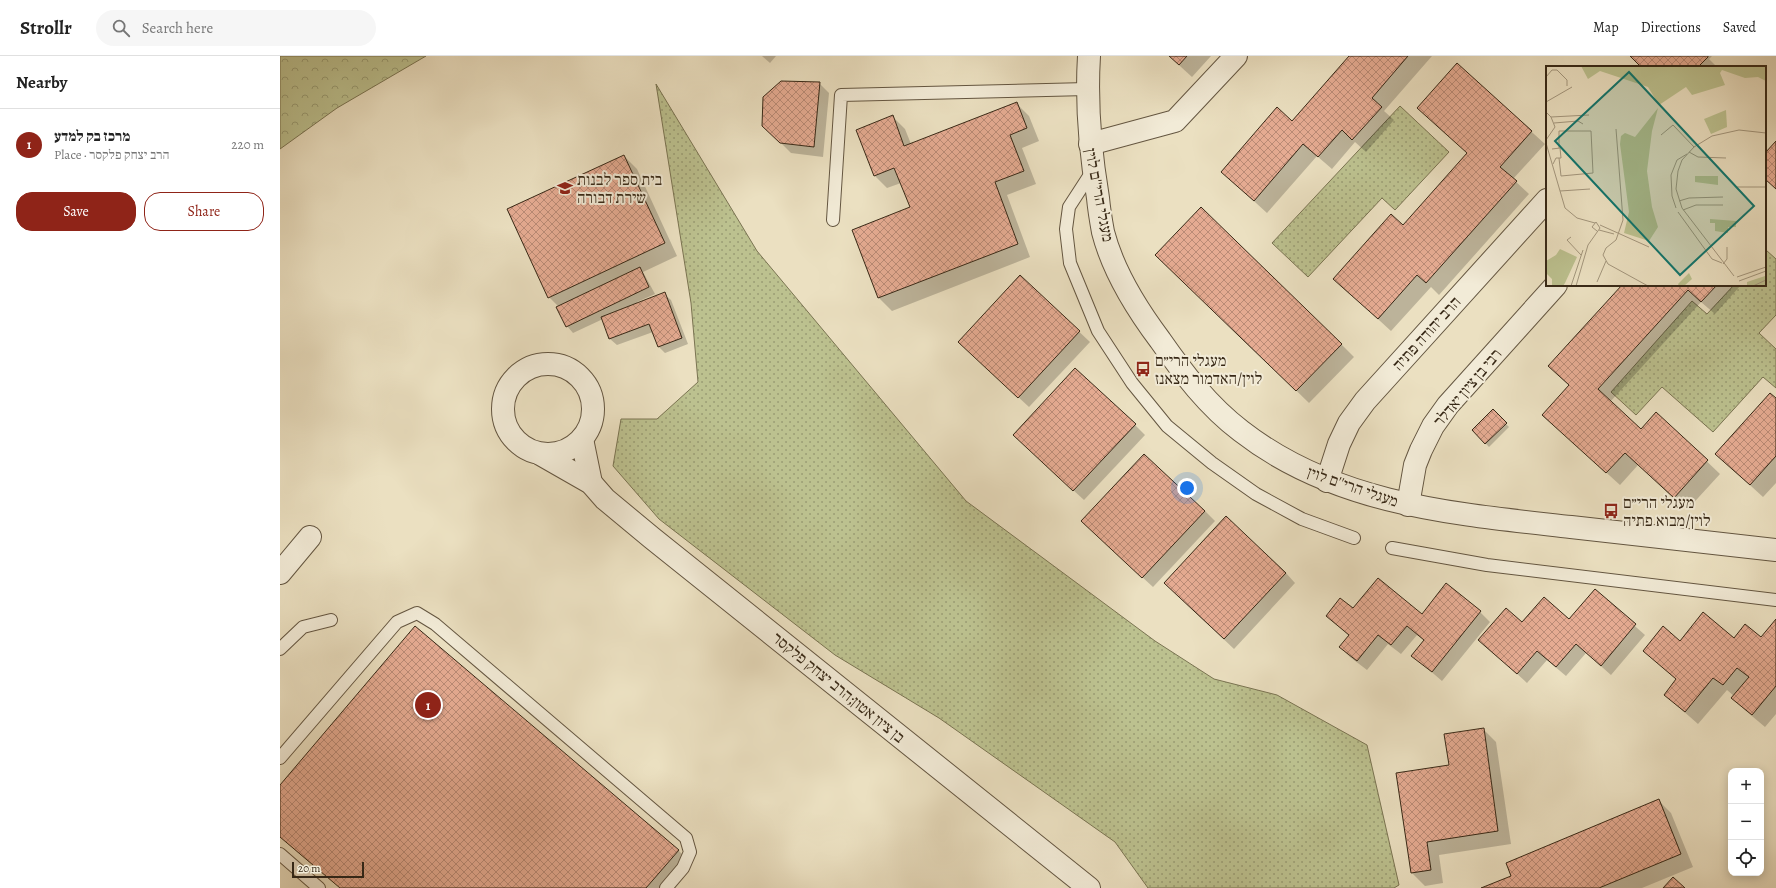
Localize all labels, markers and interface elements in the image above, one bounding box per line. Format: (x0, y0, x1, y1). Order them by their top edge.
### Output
search box (96, 10, 376, 46)
text: Strollr (20, 15, 72, 41)
icon: search (110, 17, 132, 39)
text: Search here (142, 18, 213, 38)
text: Map (1593, 18, 1619, 37)
text: Directions (1641, 18, 1701, 37)
text: Saved (1723, 18, 1756, 37)
inset map (1546, 66, 1766, 286)
text: Nearby (16, 71, 67, 94)
text: מרכז בק למדע (54, 126, 130, 146)
text: 1 (27, 136, 31, 153)
text: 220 m (231, 136, 264, 153)
text: Place · הרב יצחק פלקסר (54, 146, 169, 163)
street label: מעגלי הרי''ם לוין (1079, 146, 1119, 244)
place label: בית ספר לבנות שירת דבורה (577, 169, 663, 209)
school or university icon: בית ספר לבנות שירת דבורה (556, 179, 574, 197)
button: Save (16, 192, 136, 231)
button: Share (144, 192, 264, 231)
street label: הרב יהודה פתיה (1387, 292, 1466, 376)
street label: רבי בן ציון יאדלר (1429, 344, 1507, 431)
place label: מעגלי הרי״ם לוין/האדמור מצאנז (1155, 350, 1263, 390)
bus stop icon: מעגלי הרי״ם לוין/האדמור מצאנז (1134, 360, 1152, 378)
street label: מעגלי הרי''ם לוין (1304, 461, 1401, 513)
your location (1177, 478, 1197, 498)
place label: מעגלי הרי״ם לוין/מבוא פתיה (1623, 492, 1711, 532)
bus stop icon: מעגלי הרי״ם לוין/מבוא פתיה (1602, 502, 1620, 520)
street label: בן ציון אטון;הרב יצחק פלקסר (767, 627, 910, 748)
pin: 1 (415, 690, 441, 720)
map controls (1728, 768, 1764, 876)
button: + (1728, 768, 1764, 804)
button: − (1728, 804, 1764, 840)
button: locate (1728, 840, 1764, 876)
scale bar (292, 860, 364, 879)
text: 20 m (298, 861, 320, 876)

